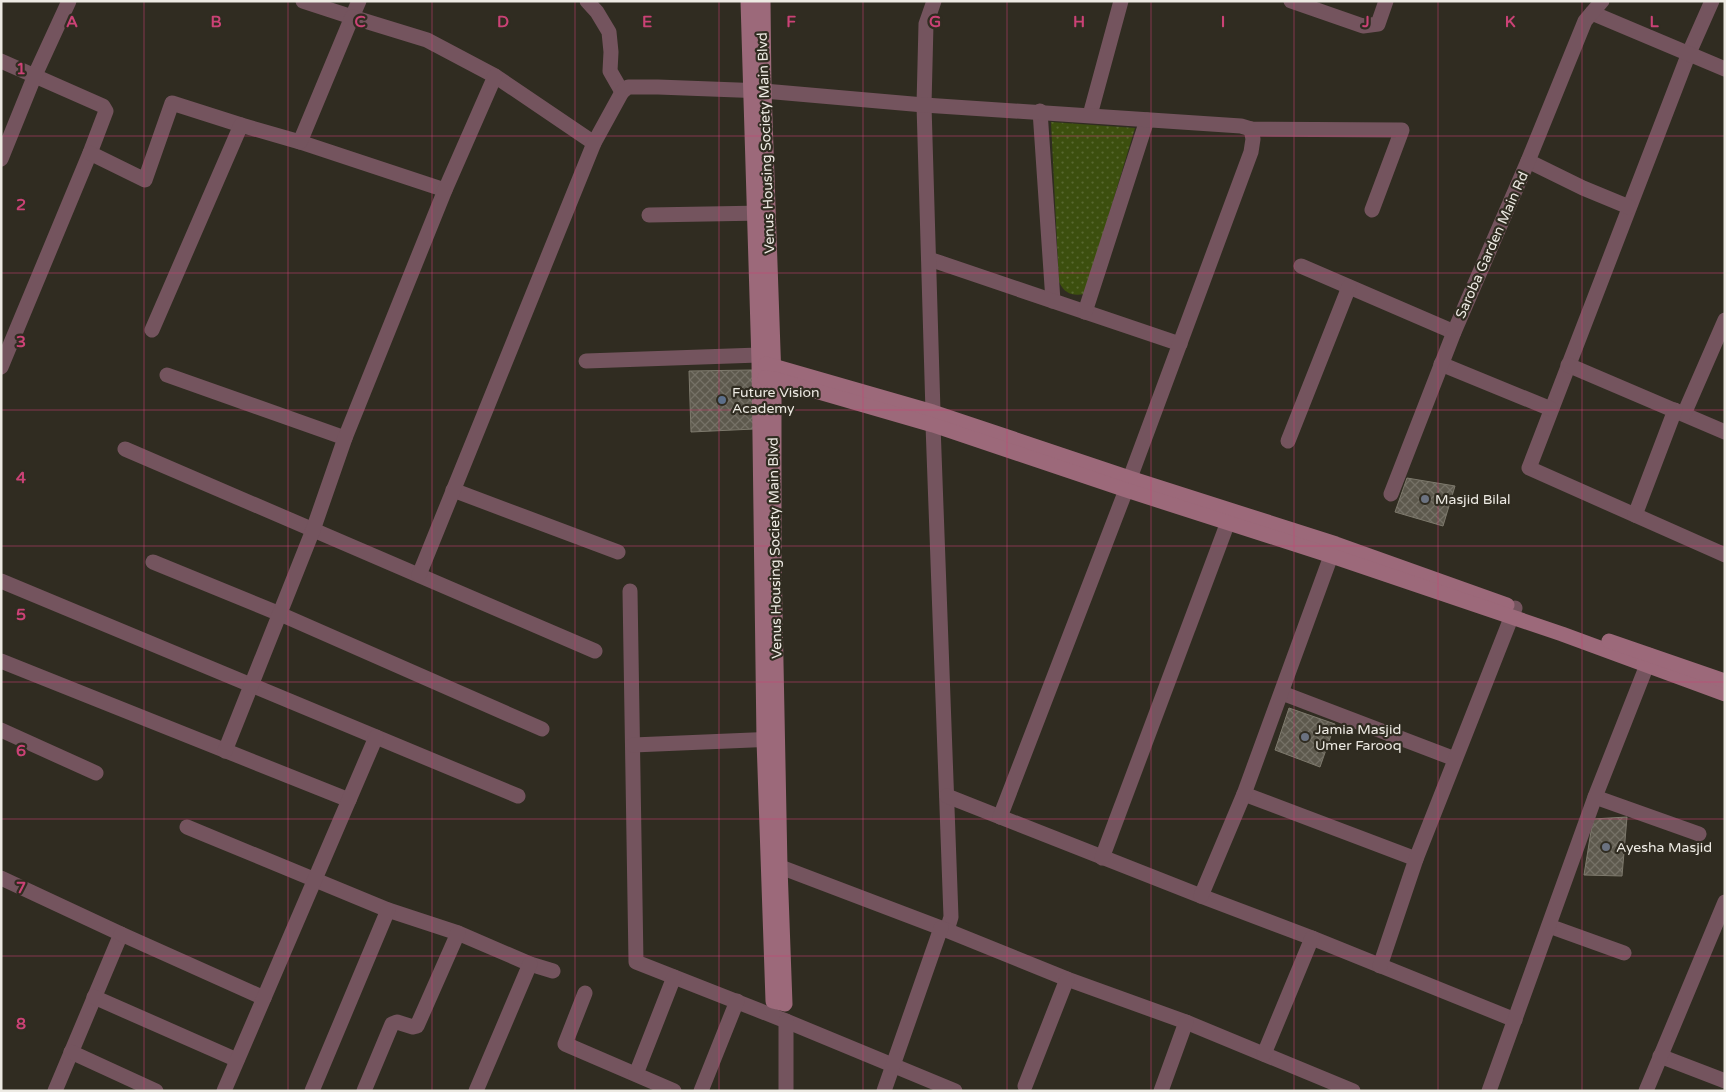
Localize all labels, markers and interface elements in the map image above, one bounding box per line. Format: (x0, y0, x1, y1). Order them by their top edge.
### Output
text: A (66, 12, 78, 32)
text: B (210, 12, 222, 32)
text: C (354, 12, 366, 32)
text: D (497, 12, 509, 32)
text: E (642, 12, 652, 32)
text: F (786, 12, 796, 32)
text: G (929, 12, 941, 32)
text: H (1073, 12, 1085, 32)
text: I (1221, 12, 1225, 32)
text: J (1361, 12, 1370, 32)
text: K (1505, 12, 1516, 32)
text: L (1649, 12, 1659, 32)
street label: Venus Housing Society Main Blvd (754, 32, 778, 254)
text: 1 (16, 59, 26, 79)
street label: Saroba Garden Main Rd (1452, 169, 1532, 321)
text: 2 (16, 195, 26, 215)
text: 3 (16, 332, 26, 352)
place label: Future Vision Academy (732, 384, 819, 417)
marker: Future Vision Academy (716, 394, 728, 406)
street label: Venus Housing Society Main Blvd (765, 437, 785, 659)
text: 4 (16, 468, 26, 488)
place label: Masjid Bilal (1435, 491, 1511, 508)
marker: Masjid Bilal (1419, 493, 1431, 505)
text: 5 (16, 605, 26, 625)
place label: Jamia Masjid Umer Farooq (1315, 721, 1401, 754)
marker: Jamia Masjid Umer Farooq (1299, 731, 1311, 743)
text: 6 (16, 741, 26, 761)
place label: Ayesha Masjid (1616, 839, 1712, 856)
marker: Ayesha Masjid (1600, 841, 1612, 853)
text: 7 (16, 878, 26, 898)
text: 8 (16, 1014, 26, 1034)

